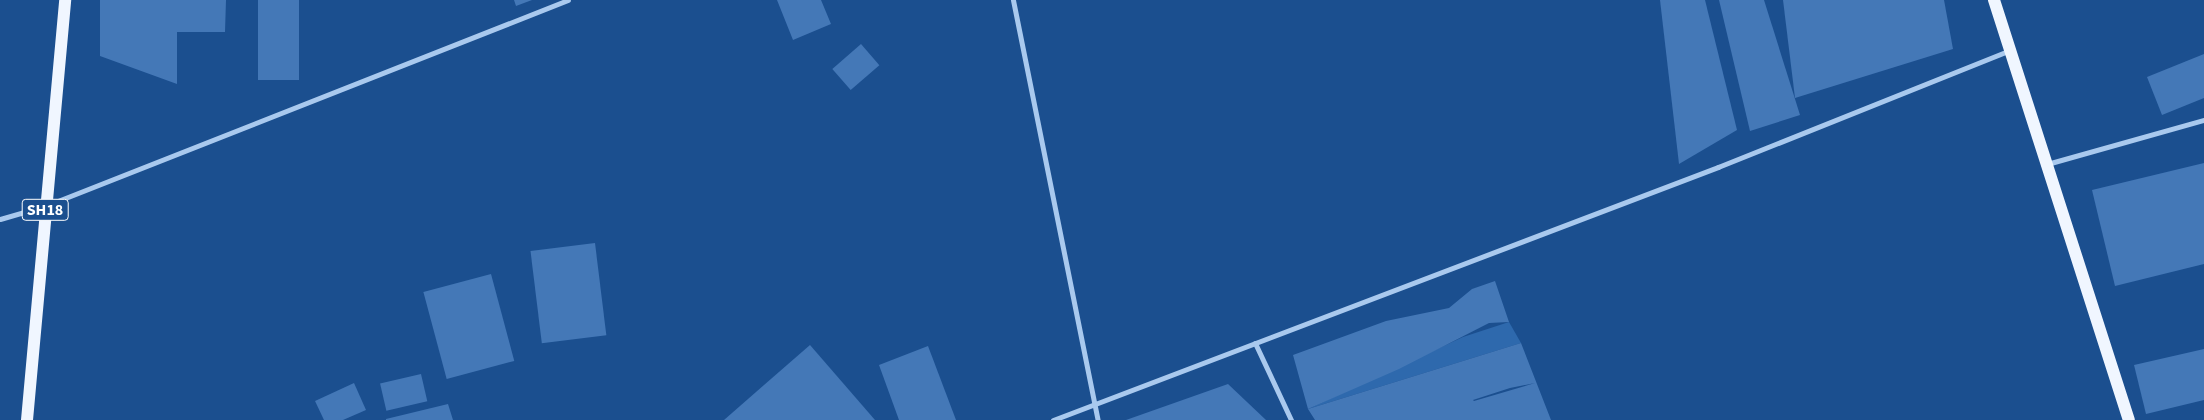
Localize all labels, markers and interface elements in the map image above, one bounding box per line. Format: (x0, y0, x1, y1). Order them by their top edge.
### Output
road number: SH18 (21, 196, 69, 224)

